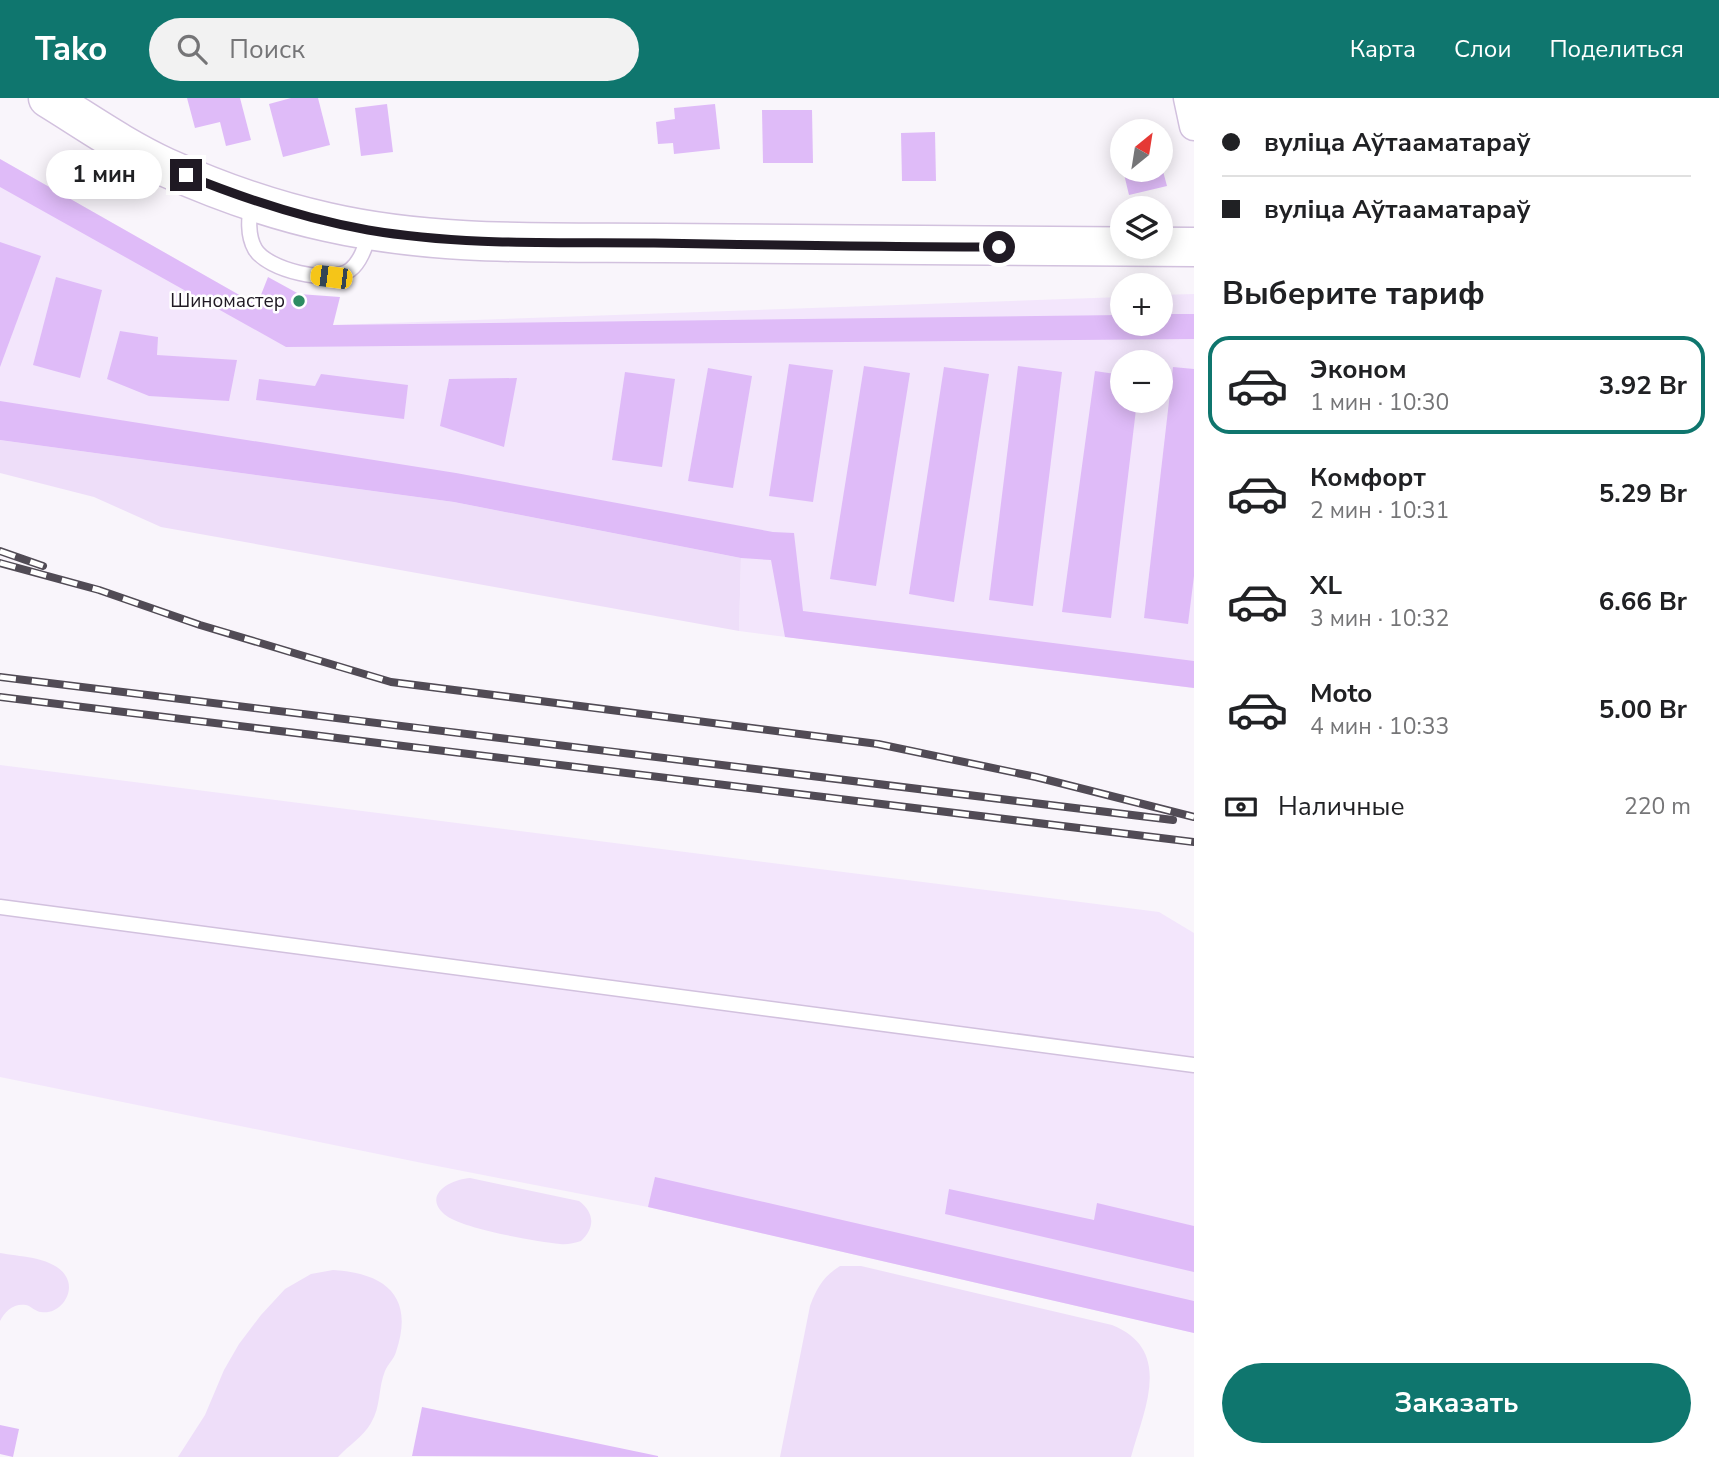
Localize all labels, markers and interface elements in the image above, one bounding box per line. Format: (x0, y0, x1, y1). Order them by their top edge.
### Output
search box (149, 18, 639, 81)
text: Tako (35, 27, 107, 72)
icon: search (173, 30, 211, 68)
text: Поиск (229, 32, 305, 67)
text: Карта (1350, 33, 1416, 65)
text: Слои (1454, 33, 1511, 65)
text: Поделиться (1549, 33, 1684, 65)
north arrow (1110, 119, 1172, 182)
map controls (1110, 119, 1173, 413)
text: вуліца Аўтааматараў (1264, 125, 1531, 160)
callout: 1 мин (46, 150, 162, 200)
text: 1 мин (72, 159, 136, 190)
route end (170, 159, 202, 191)
text: вуліца Аўтааматараў (1264, 192, 1531, 227)
button: layers (1110, 196, 1173, 259)
route start (983, 231, 1015, 263)
car (309, 264, 354, 290)
text: Выберите тариф (1222, 272, 1485, 315)
button: + (1110, 273, 1173, 336)
place label: Шиномастер (170, 288, 285, 314)
marker: Шиномастер (291, 293, 307, 309)
button: − (1110, 350, 1173, 413)
text: Эконом (1310, 352, 1407, 387)
icon: car (1226, 354, 1289, 417)
text: 3.92 Br (1599, 368, 1687, 403)
text: 1 мин · 10:30 (1310, 387, 1449, 418)
text: Комфорт (1310, 460, 1426, 495)
icon: car (1226, 462, 1289, 525)
text: 5.29 Br (1599, 476, 1687, 511)
text: 2 мин · 10:31 (1310, 495, 1449, 526)
text: XL (1310, 568, 1342, 603)
icon: car (1226, 570, 1289, 633)
text: 6.66 Br (1599, 584, 1687, 619)
text: 3 мин · 10:32 (1310, 603, 1449, 634)
text: Moto (1310, 676, 1372, 711)
icon: car (1226, 678, 1289, 741)
text: 5.00 Br (1599, 692, 1687, 727)
text: 4 мин · 10:33 (1310, 711, 1449, 742)
icon: cash (1222, 788, 1260, 826)
text: Наличные (1278, 789, 1405, 824)
text: 220 m (1624, 791, 1691, 822)
button: Заказать (1222, 1363, 1691, 1443)

